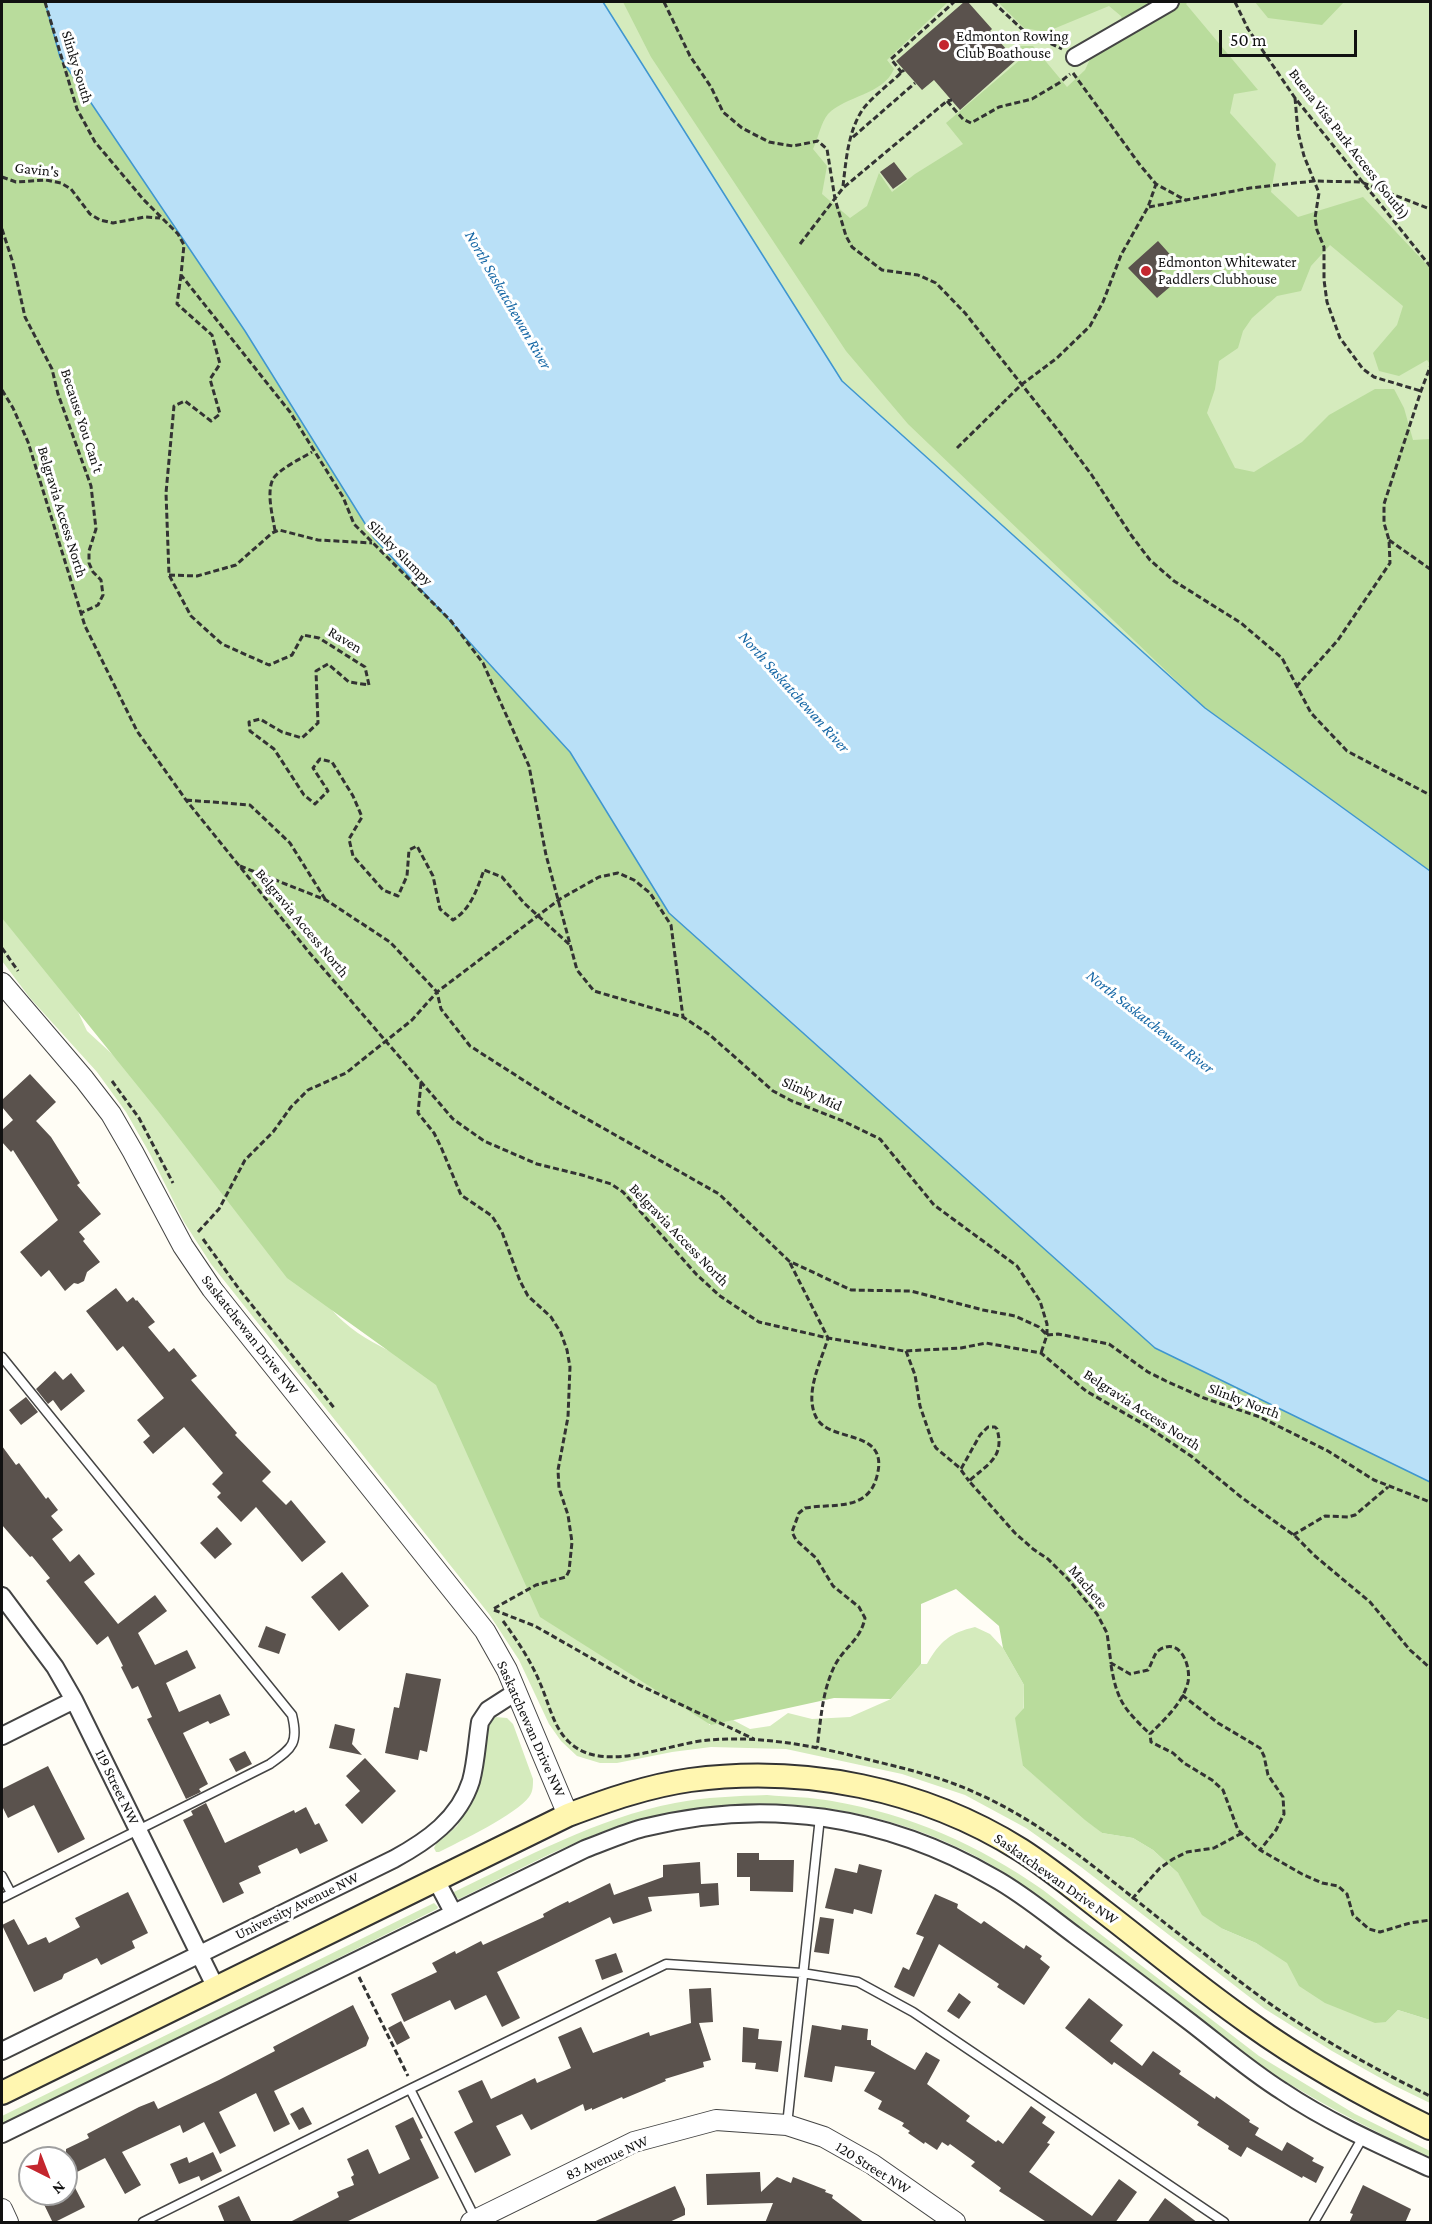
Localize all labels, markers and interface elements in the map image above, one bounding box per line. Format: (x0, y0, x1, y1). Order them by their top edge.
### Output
scale bar (1222, 18, 1360, 56)
place label: Edmonton Rowing Club Boathouse (956, 27, 1069, 62)
street label: Slinky South (57, 28, 97, 106)
text: 50 m (1230, 30, 1267, 50)
marker: Edmonton Rowing Club Boathouse (937, 38, 951, 52)
street label: Buena Visa Park Access (South) (1285, 65, 1413, 223)
street label: Gavin's (14, 159, 60, 181)
water label: North Saskatchewan River (460, 227, 556, 373)
place label: Edmonton Whitewater Paddlers Clubhouse (1158, 253, 1297, 288)
marker: Edmonton Whitewater Paddlers Clubhouse (1139, 264, 1153, 278)
street label: Because You Can't (57, 367, 107, 475)
street label: Belgravia Access North (33, 444, 91, 580)
street label: Slinky Slumpy (363, 516, 437, 590)
street label: Raven (325, 623, 365, 657)
water label: North Saskatchewan River (734, 627, 854, 757)
street label: Belgravia Access North (251, 865, 353, 981)
water label: North Saskatchewan River (1082, 966, 1218, 1078)
street label: Slinky Mid (779, 1073, 845, 1115)
street label: Belgravia Access North (625, 1180, 733, 1290)
street label: Saskatchewan Drive NW (198, 1271, 302, 1399)
street label: Belgravia Access North (1080, 1365, 1204, 1455)
street label: Slinky North (1206, 1379, 1282, 1423)
street label: Machete (1065, 1561, 1111, 1613)
street label: Saskatchewan Drive NW (493, 1658, 569, 1800)
street label: 119 Street NW (91, 1746, 143, 1828)
street label: Saskatchewan Drive NW (990, 1829, 1122, 1929)
street label: University Avenue NW (232, 1868, 362, 1944)
street label: 83 Avenue NW (563, 2132, 651, 2184)
street label: 120 Street NW (832, 2138, 914, 2198)
north arrow (18, 2146, 78, 2206)
text: N (49, 2178, 69, 2198)

